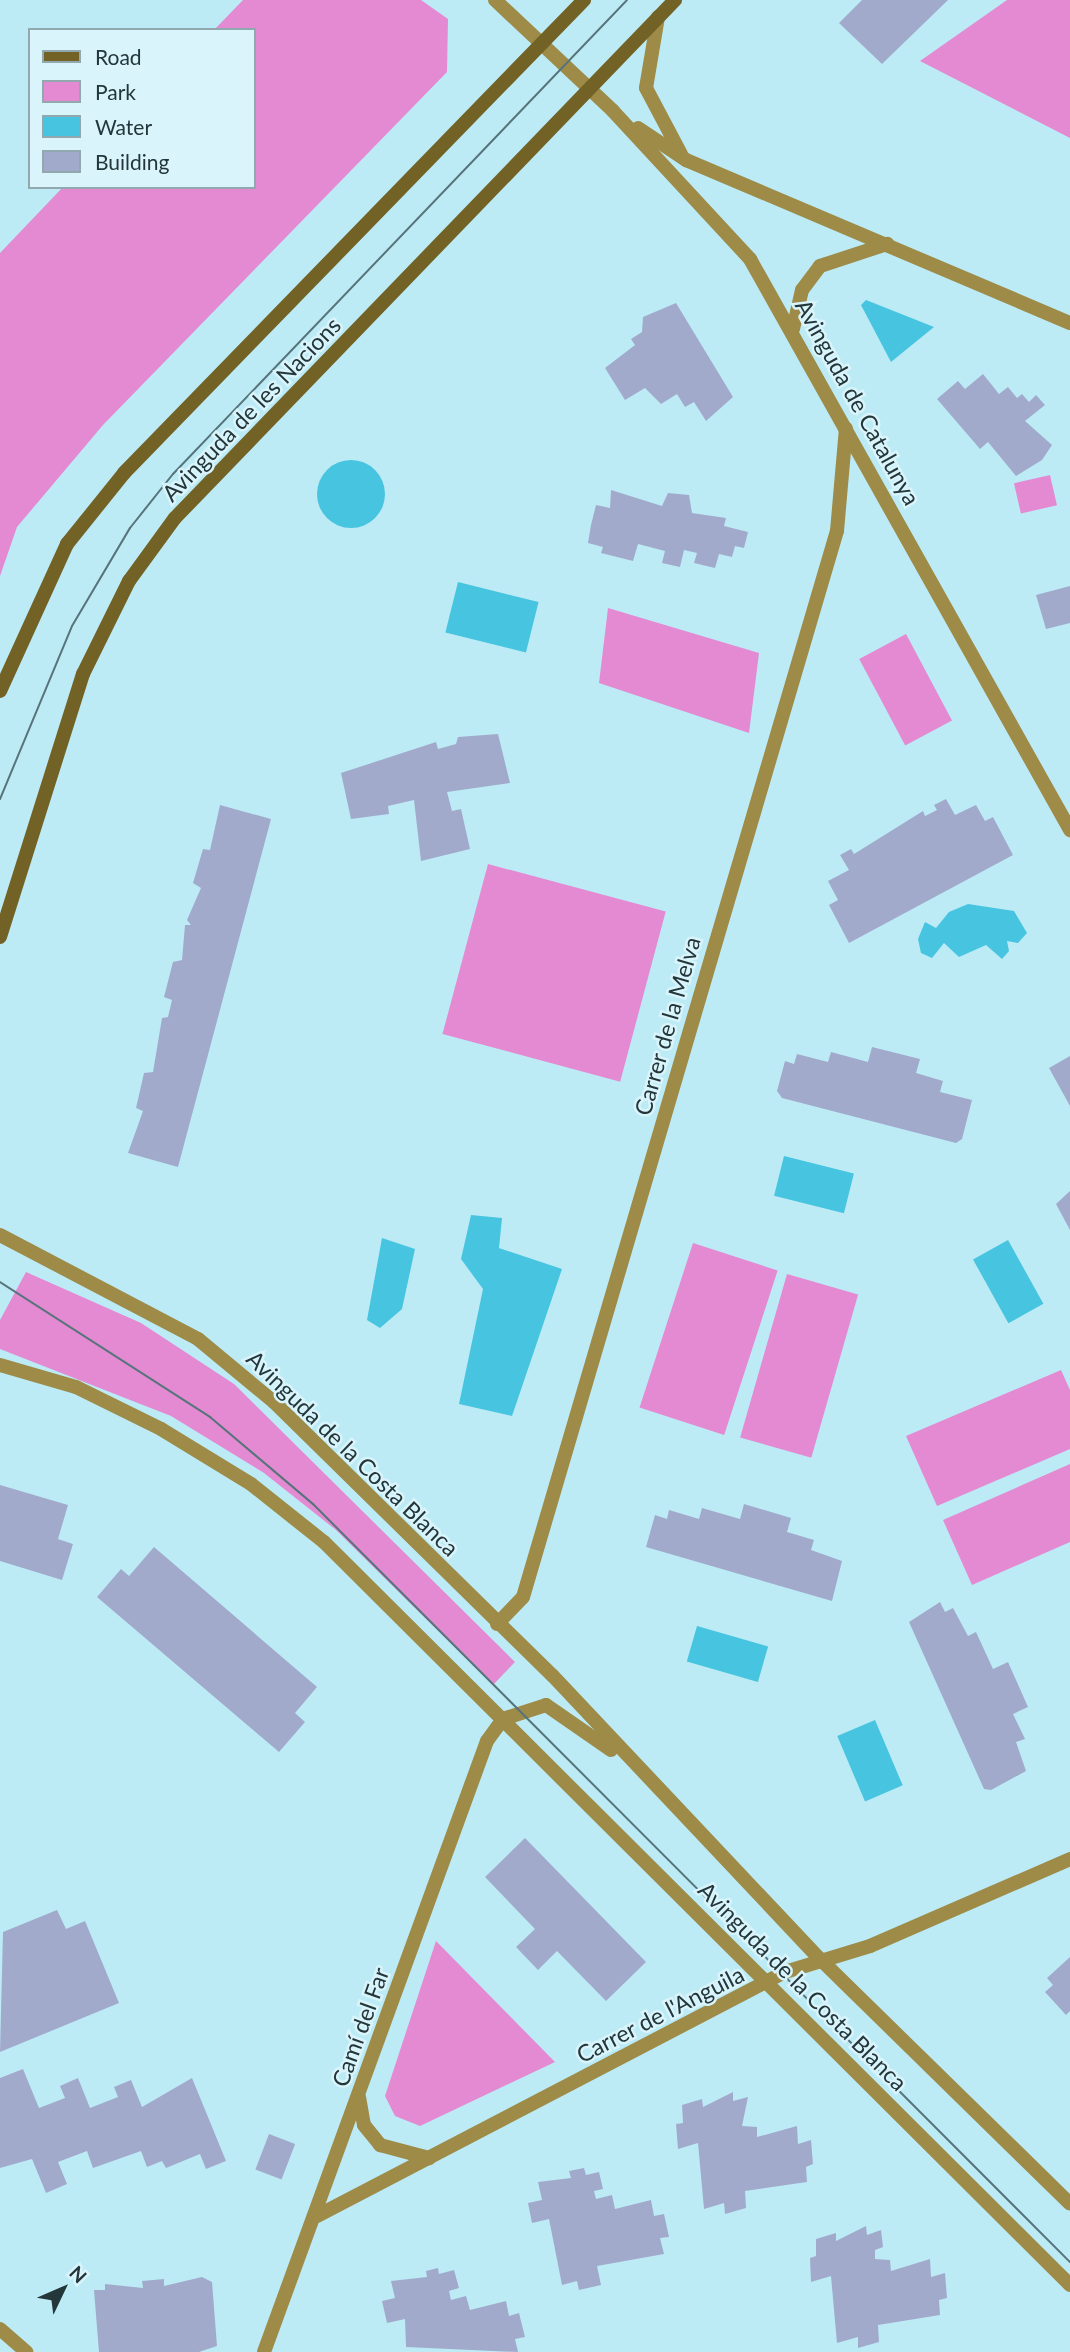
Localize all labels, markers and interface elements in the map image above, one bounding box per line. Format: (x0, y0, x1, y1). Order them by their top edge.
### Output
legend (28, 28, 256, 189)
text: Road (95, 44, 142, 69)
text: Park (95, 79, 136, 104)
text: Water (95, 114, 152, 139)
text: Building (95, 149, 170, 174)
street label: Avinguda de Catalunya (790, 294, 926, 510)
street label: Avinguda de les Nacions (156, 311, 346, 507)
street label: Carrer de la Melva (628, 933, 706, 1119)
street label: Avinguda de la Costa Blanca (241, 1344, 465, 1562)
street label: Avinguda de la Costa Blanca (693, 1876, 913, 2096)
street label: Carrer de l'Anguila (571, 1960, 749, 2068)
street label: Camí del Far (326, 1964, 394, 2090)
north arrow (28, 2254, 98, 2324)
text: N (65, 2261, 92, 2287)

